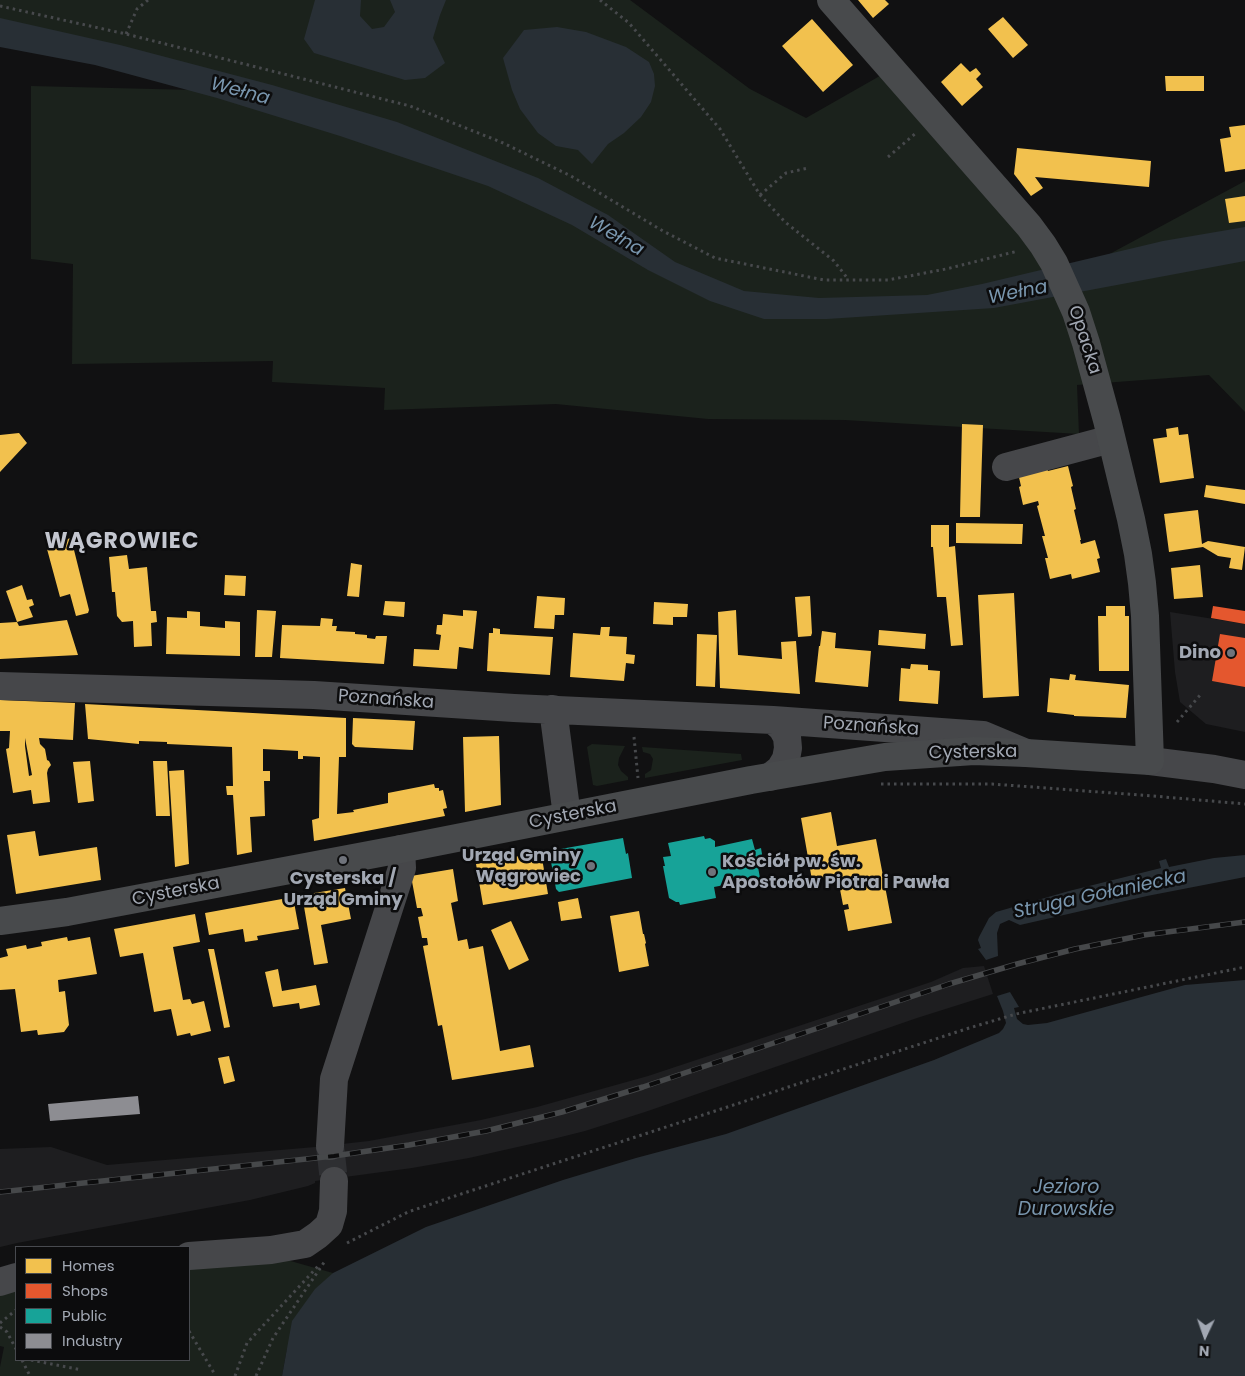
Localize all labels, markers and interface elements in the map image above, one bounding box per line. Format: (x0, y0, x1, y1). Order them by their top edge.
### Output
water label: Wełna (208, 73, 272, 111)
water label: Wełna (584, 212, 648, 262)
water label: Wełna (986, 276, 1050, 310)
street label: Opacka (1063, 303, 1105, 377)
district label: WĄGROWIEC (43, 529, 201, 555)
place label: Dino (1179, 642, 1221, 664)
marker: Dino (1225, 647, 1237, 659)
street label: Poznańska (337, 686, 435, 714)
street label: Poznańska (822, 713, 920, 741)
street label: Cysterska (928, 741, 1018, 765)
street label: Cysterska (527, 796, 619, 834)
place label: Urząd Gminy Wągrowiec (462, 845, 581, 888)
place label: Kościół pw. św. Apostołów Piotra i Pawła (722, 851, 950, 894)
marker: Cysterska / Urząd Gminy (337, 854, 349, 866)
marker: Urząd Gminy Wągrowiec (585, 860, 597, 872)
marker: Kościół pw. św. Apostołów Piotra i Pawła (706, 866, 718, 878)
water label: Struga Gołaniecka (1012, 866, 1188, 924)
place label: Cysterska / Urząd Gminy (283, 868, 403, 911)
street label: Cysterska (130, 873, 222, 911)
water label: Jezioro Durowskie (1018, 1177, 1114, 1221)
legend (15, 1246, 190, 1361)
text: Homes (62, 1255, 115, 1276)
text: Shops (62, 1280, 108, 1301)
text: Public (62, 1305, 107, 1326)
north arrow (1180, 1311, 1230, 1361)
text: Industry (62, 1330, 122, 1351)
text: N (1198, 1341, 1210, 1361)

